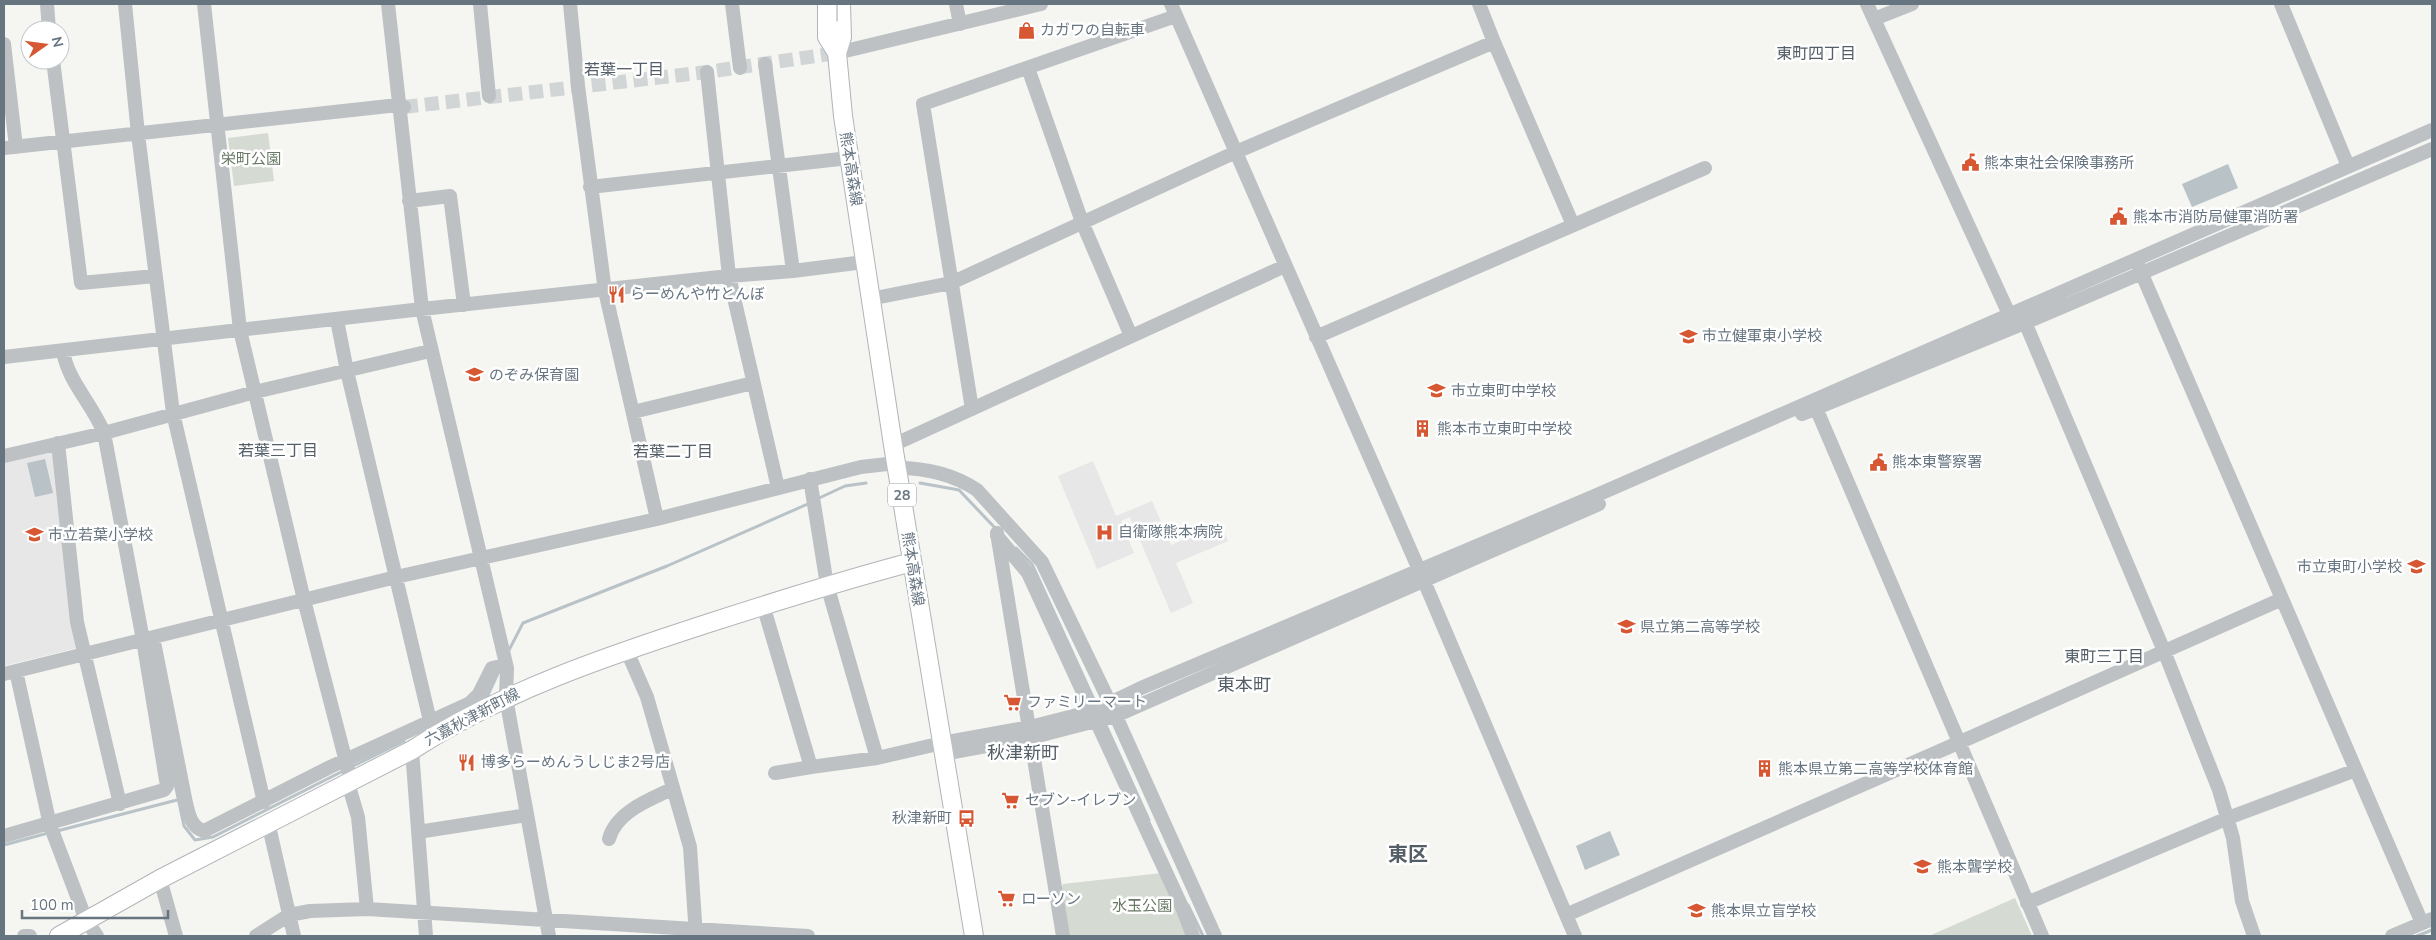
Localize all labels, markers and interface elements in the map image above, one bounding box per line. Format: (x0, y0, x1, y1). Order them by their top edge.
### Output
north arrow (20, 20, 70, 70)
shop icon: カガワの自転車 (1016, 20, 1036, 40)
place label: カガワの自転車 (1040, 20, 1145, 40)
text: N (47, 35, 68, 49)
district label: 東町四丁目 (1776, 43, 1856, 65)
district label: 若葉一丁目 (584, 59, 664, 81)
street label: 熊本高森線 (835, 130, 867, 208)
park label: 栄町公園 (221, 149, 281, 169)
public building icon: 熊本東社会保険事務所 (1960, 153, 1980, 173)
place label: 熊本東社会保険事務所 (1984, 153, 2134, 173)
public building icon: 熊本市消防局健軍消防署 (2109, 207, 2129, 227)
place label: 熊本市消防局健軍消防署 (2133, 207, 2298, 227)
restaurant icon: らーめんや竹とんぼ (606, 284, 626, 304)
place label: らーめんや竹とんぼ (630, 284, 765, 304)
school or university icon: 市立健軍東小学校 (1678, 326, 1698, 346)
place label: 市立健軍東小学校 (1702, 326, 1822, 346)
school or university icon: のぞみ保育園 (465, 365, 485, 385)
place label: のぞみ保育園 (489, 365, 579, 385)
school or university icon: 市立東町中学校 (1427, 381, 1447, 401)
place label: 市立東町中学校 (1451, 381, 1556, 401)
building icon: 熊本市立東町中学校 (1413, 419, 1433, 439)
place label: 熊本市立東町中学校 (1437, 419, 1572, 439)
district label: 若葉三丁目 (238, 440, 318, 462)
district label: 若葉二丁目 (633, 441, 713, 463)
public building icon: 熊本東警察署 (1868, 452, 1888, 472)
place label: 熊本東警察署 (1892, 452, 1982, 472)
road number: 28 (888, 484, 916, 506)
hospital icon: 自衛隊熊本病院 (1094, 522, 1114, 542)
place label: 自衛隊熊本病院 (1118, 522, 1223, 542)
school or university icon: 市立若葉小学校 (24, 525, 44, 545)
place label: 市立若葉小学校 (48, 525, 153, 545)
street label: 熊本高森線 (897, 530, 929, 608)
place label: 市立東町小学校 (2297, 557, 2402, 577)
school or university icon: 市立東町小学校 (2406, 557, 2426, 577)
school or university icon: 県立第二高等学校 (1616, 617, 1636, 637)
place label: 県立第二高等学校 (1640, 617, 1760, 637)
district label: 東町三丁目 (2064, 646, 2144, 668)
district label: 東本町 (1217, 673, 1271, 697)
street label: 六嘉秋津新町線 (421, 684, 523, 750)
supermarket icon: ファミリーマート (1003, 692, 1023, 712)
place label: ファミリーマート (1027, 692, 1147, 712)
district label: 秋津新町 (987, 741, 1059, 765)
restaurant icon: 博多らーめんうしじま2号店 (457, 752, 477, 772)
place label: 博多らーめんうしじま2号店 (481, 752, 670, 772)
building icon: 熊本県立第二高等学校体育館 (1754, 759, 1774, 779)
place label: 熊本県立第二高等学校体育館 (1778, 759, 1973, 779)
supermarket icon: セブン-イレブン (1001, 790, 1021, 810)
place label: セブン-イレブン (1025, 790, 1136, 810)
place label: 秋津新町 (892, 808, 952, 828)
bus stop icon: 秋津新町 (956, 808, 976, 828)
district label: 東区 (1388, 841, 1428, 868)
school or university icon: 熊本聾学校 (1913, 857, 1933, 877)
place label: 熊本聾学校 (1937, 857, 2012, 877)
scale bar (22, 888, 169, 920)
supermarket icon: ローソン (997, 889, 1017, 909)
place label: ローソン (1021, 889, 1081, 909)
text: 100 m (30, 895, 74, 915)
park label: 水玉公園 (1112, 896, 1172, 916)
school or university icon: 熊本県立盲学校 (1687, 901, 1707, 921)
place label: 熊本県立盲学校 (1711, 901, 1816, 921)

